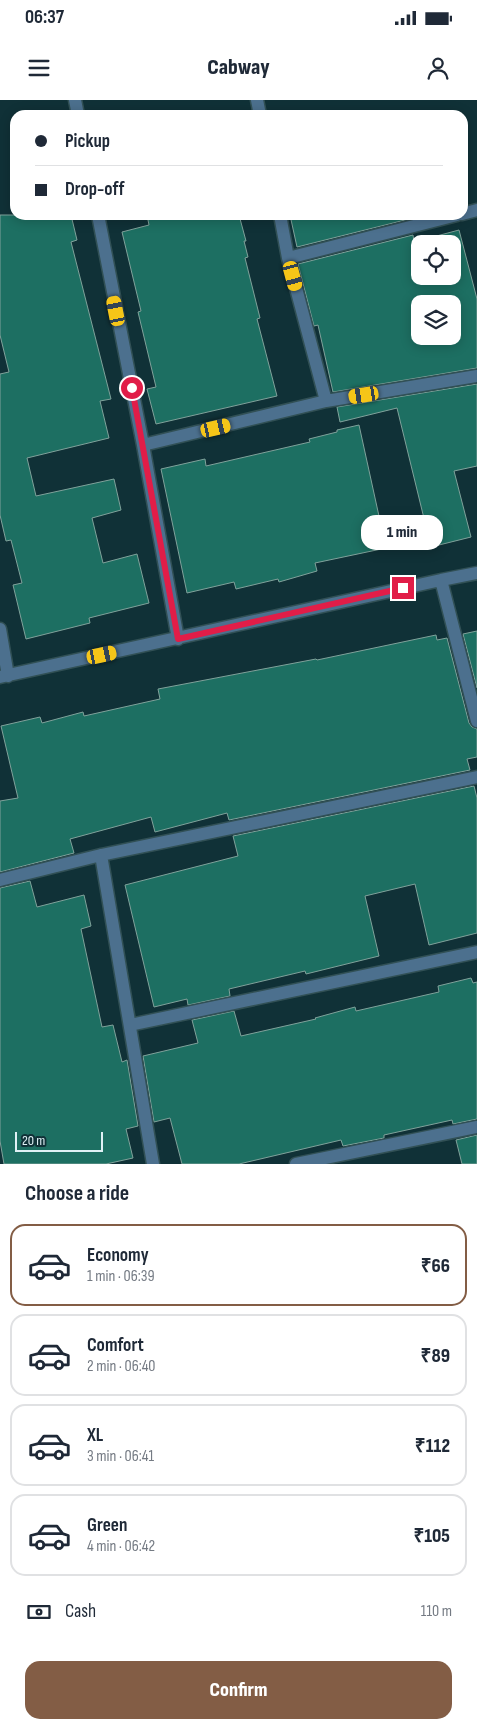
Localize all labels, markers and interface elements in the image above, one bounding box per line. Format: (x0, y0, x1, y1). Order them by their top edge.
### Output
text: 06:37 (25, 6, 64, 29)
icon: menu (25, 54, 53, 82)
text: Cabway (207, 54, 270, 81)
icon: person (424, 54, 452, 82)
text: Pickup (65, 130, 110, 153)
text: Drop-off (65, 178, 125, 201)
map controls (411, 235, 461, 345)
button: locate (411, 235, 461, 285)
car (281, 260, 304, 292)
car (105, 295, 126, 327)
button: layers (411, 295, 461, 345)
route start (121, 377, 143, 399)
car (348, 385, 379, 405)
car (199, 417, 232, 439)
callout: 1 min (362, 516, 444, 550)
text: 1 min (387, 523, 417, 542)
route end (392, 577, 414, 599)
car (85, 645, 118, 665)
scale bar (15, 1129, 102, 1152)
text: 20 m (22, 1132, 45, 1149)
text: Choose a ride (25, 1180, 129, 1207)
icon: car (27, 1243, 72, 1288)
text: Economy (87, 1244, 149, 1267)
text: ₹66 (421, 1255, 450, 1278)
text: 1 min · 06:39 (87, 1267, 154, 1286)
icon: car (27, 1333, 72, 1378)
text: Comfort (87, 1334, 144, 1357)
text: ₹89 (421, 1345, 450, 1368)
text: 2 min · 06:40 (87, 1357, 156, 1376)
icon: car (27, 1423, 72, 1468)
text: XL (87, 1424, 103, 1447)
text: ₹112 (415, 1435, 450, 1458)
text: 3 min · 06:41 (87, 1447, 154, 1466)
icon: car (27, 1513, 72, 1558)
text: Green (87, 1514, 127, 1537)
text: ₹105 (413, 1525, 450, 1548)
text: 4 min · 06:42 (87, 1537, 155, 1556)
icon: cash (25, 1598, 53, 1626)
text: Cash (65, 1600, 96, 1623)
text: 110 m (421, 1602, 452, 1621)
button: Confirm (25, 1661, 452, 1719)

